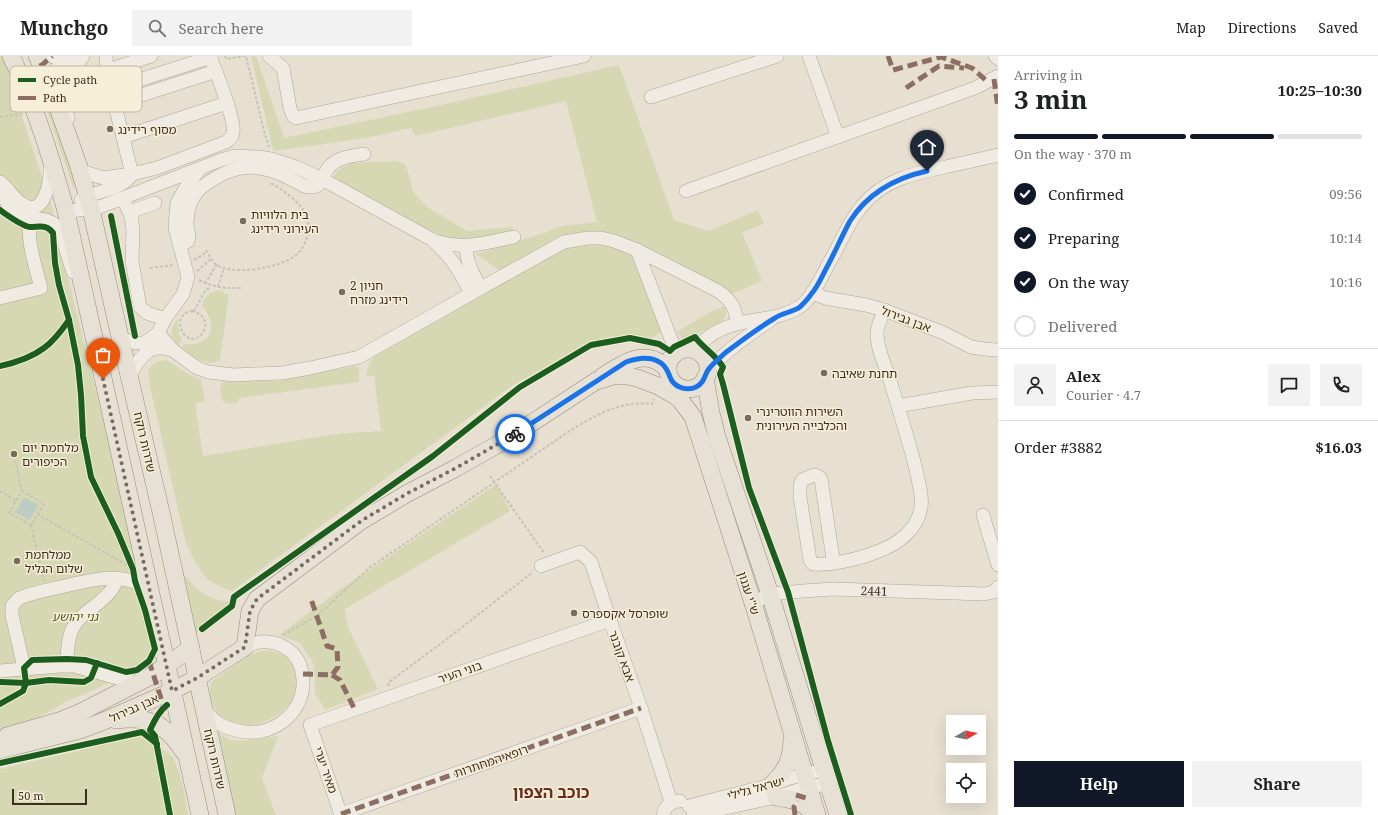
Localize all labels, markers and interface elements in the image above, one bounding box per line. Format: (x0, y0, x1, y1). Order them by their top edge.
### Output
search box (132, 10, 412, 46)
text: Munchgo (20, 15, 108, 41)
icon: search (146, 17, 168, 39)
text: Search here (178, 18, 264, 38)
text: Map (1176, 18, 1206, 37)
text: Directions (1228, 18, 1296, 37)
text: Saved (1318, 18, 1358, 37)
legend (10, 66, 142, 112)
text: Arriving in (1014, 66, 1083, 84)
text: Cycle path (43, 72, 97, 87)
text: 10:25–10:30 (1278, 80, 1362, 100)
text: 3 min (1014, 81, 1088, 117)
text: Path (43, 90, 67, 105)
place label: מסוף רידינג (118, 121, 177, 138)
marker: מסוף רידינג (105, 124, 115, 134)
pin (910, 130, 944, 171)
icon: home (916, 136, 938, 158)
text: On the way · 370 m (1014, 145, 1132, 163)
icon: check (1014, 183, 1036, 205)
text: Confirmed (1048, 184, 1124, 204)
text: 09:56 (1329, 185, 1362, 203)
place label: בית הלוויות העירוני רידינג (251, 206, 319, 237)
marker: בית הלוויות העירוני רידינג (238, 216, 248, 226)
icon: check (1014, 227, 1036, 249)
text: Preparing (1048, 228, 1119, 248)
text: 10:14 (1329, 229, 1362, 247)
icon: check (1014, 271, 1036, 293)
text: On the way (1048, 272, 1129, 292)
text: 10:16 (1329, 273, 1362, 291)
place label: 2 חניון רידינג מזרח (350, 277, 408, 308)
marker: 2 חניון רידינג מזרח (337, 287, 347, 297)
street label: אבן גבירול (879, 302, 934, 336)
text: Delivered (1048, 316, 1117, 336)
pin (86, 338, 120, 379)
icon: bag (92, 344, 114, 366)
button: person (1014, 364, 1056, 406)
button: chat (1268, 364, 1310, 406)
button: phone (1320, 364, 1362, 406)
place label: תחנת שאיבה (832, 365, 897, 382)
text: Alex (1066, 366, 1101, 386)
marker: תחנת שאיבה (819, 368, 829, 378)
text: Courier · 4.7 (1066, 386, 1141, 404)
place label: השירות הווטרינרי והכלבייה העירונית (756, 403, 847, 434)
street label: שדרות רוקח (130, 410, 160, 474)
marker: השירות הווטרינרי והכלבייה העירונית (743, 413, 753, 423)
courier (495, 414, 535, 454)
icon: bike (504, 423, 526, 445)
text: Order #3882 (1014, 437, 1102, 457)
text: $16.03 (1315, 437, 1362, 457)
place label: מלחמת יום הכיפורים (22, 439, 79, 470)
marker: מלחמת יום הכיפורים (9, 449, 19, 459)
place label: ממלחמת שלום הגליל (25, 546, 83, 577)
marker: ממלחמת שלום הגליל (12, 556, 22, 566)
street label: ש''י עגנון (734, 569, 764, 617)
street label: 2441 (860, 581, 888, 599)
place label: שופרסל אקספרס (582, 605, 668, 622)
park label: גני יהושע (52, 608, 99, 625)
marker: שופרסל אקספרס (569, 608, 579, 618)
street label: אבא קובנר (605, 628, 639, 685)
street label: בוני העיר (436, 656, 485, 687)
street label: אבן גבירול (107, 689, 162, 726)
north arrow (946, 715, 986, 755)
map controls (946, 715, 986, 803)
street label: שדרות רוקח (200, 727, 230, 791)
street label: רופא המחתרות (452, 740, 530, 782)
street label: מאיר יערי (310, 744, 342, 796)
button: Help (1014, 761, 1184, 807)
button: Share (1192, 761, 1362, 807)
button: locate (946, 763, 986, 803)
street label: ישראל גלילי (725, 772, 787, 804)
district label: כוכב הצפון (513, 781, 589, 803)
scale bar (12, 787, 87, 806)
text: 50 m (18, 788, 44, 803)

